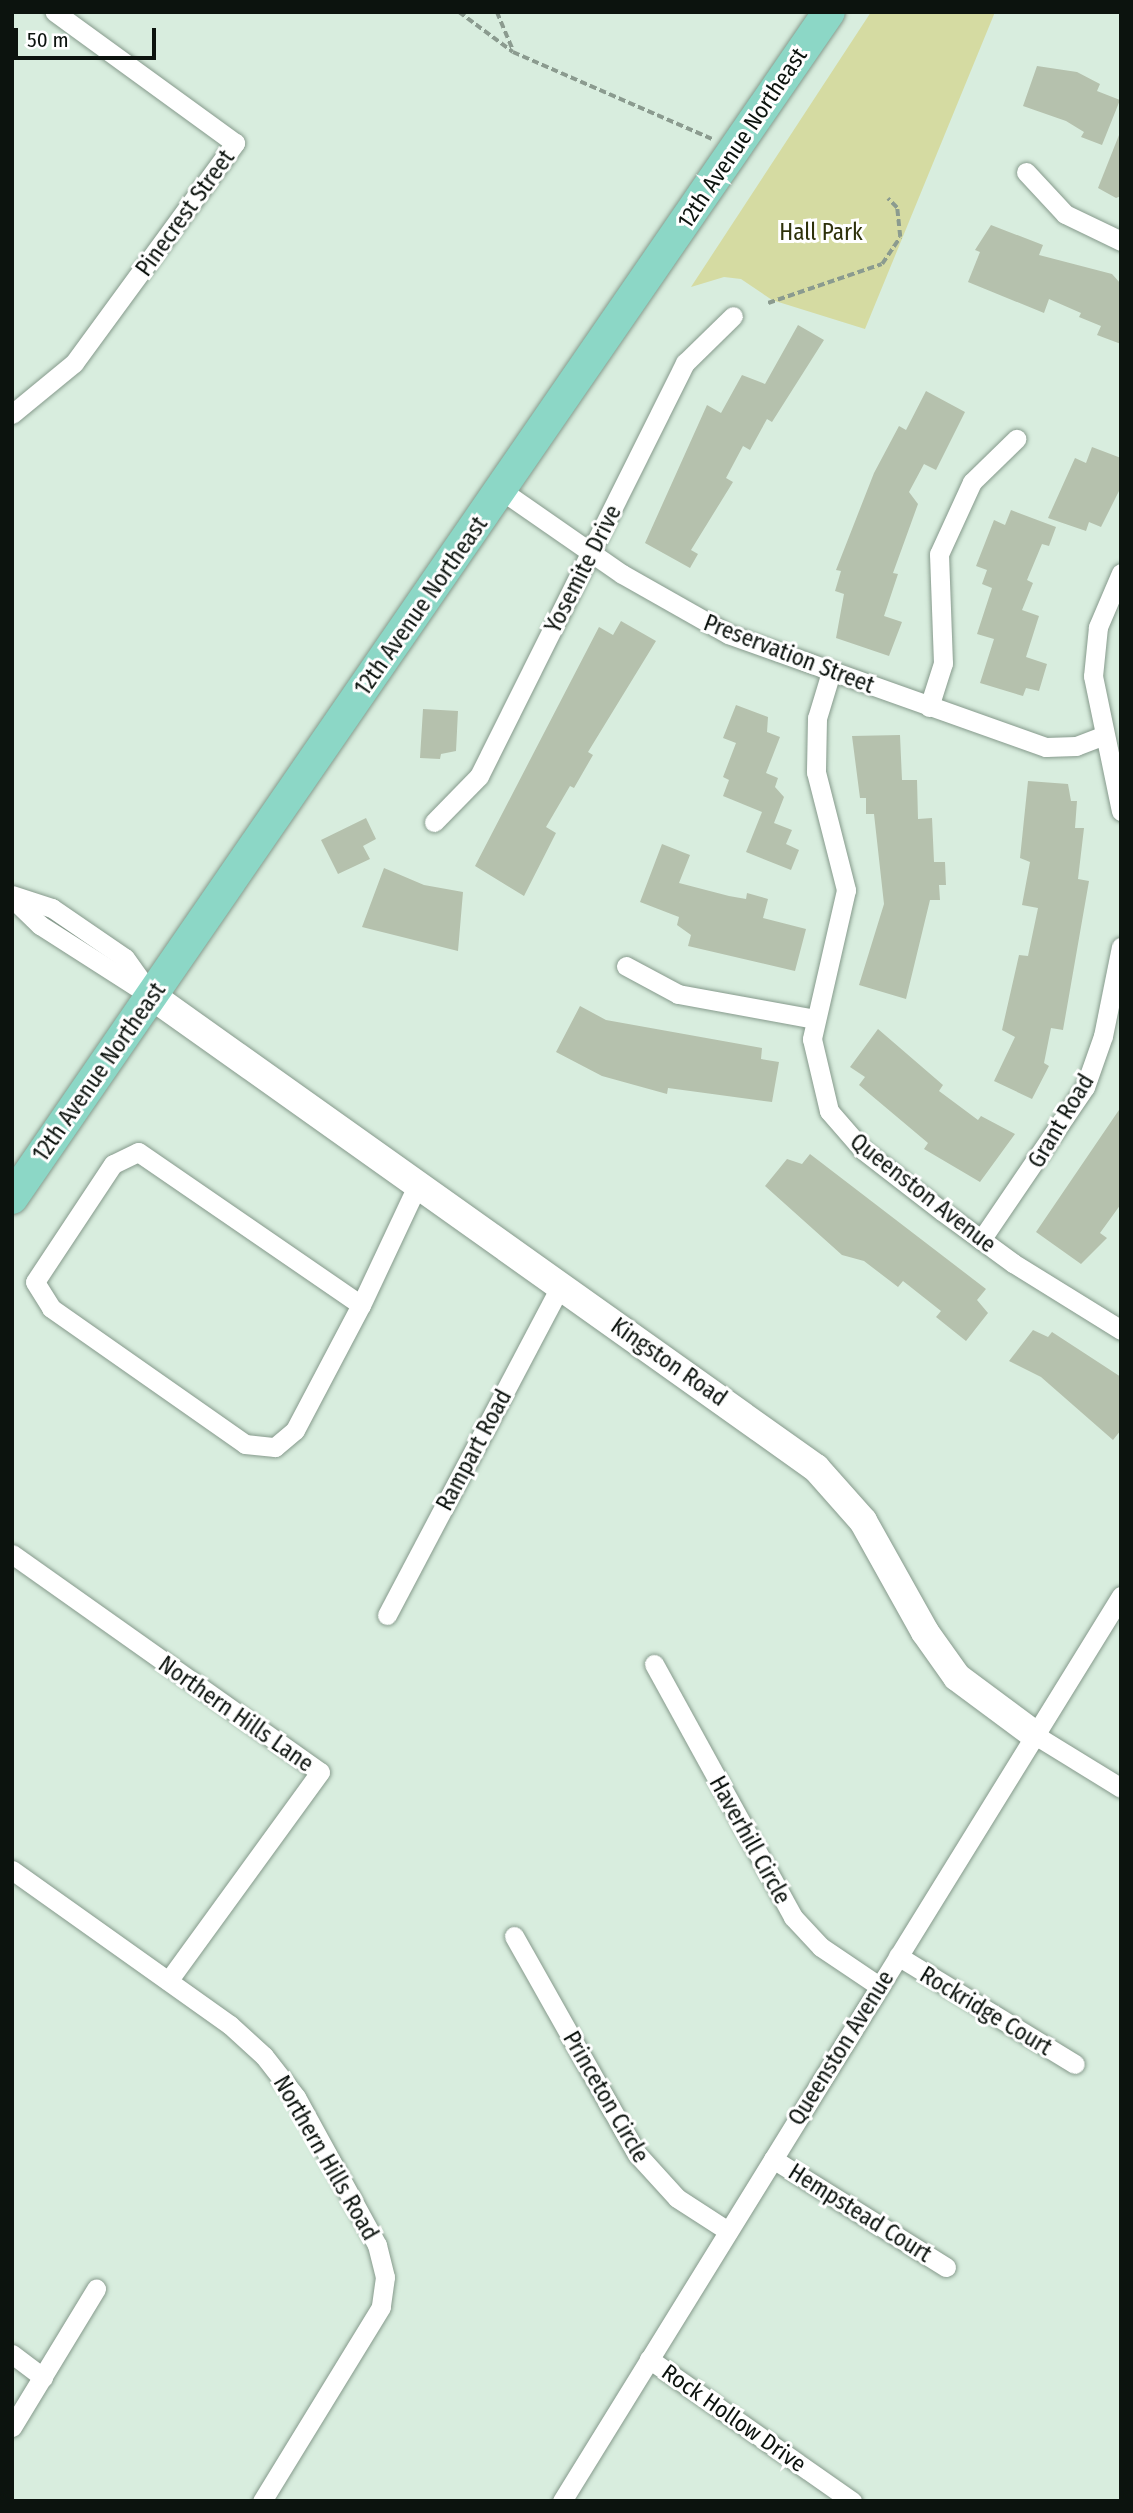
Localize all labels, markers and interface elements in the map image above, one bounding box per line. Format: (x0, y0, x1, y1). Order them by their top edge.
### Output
scale bar (18, 14, 159, 58)
text: 50 m (27, 27, 69, 53)
street label: 12th Avenue Northeast (671, 42, 813, 234)
street label: Pinecrest Street (130, 145, 240, 281)
park label: Hall Park (779, 218, 863, 246)
street label: Yosemite Drive (539, 501, 627, 637)
street label: 12th Avenue Northeast (349, 511, 493, 701)
street label: Preservation Street (700, 609, 878, 699)
street label: 12th Avenue Northeast (27, 977, 171, 1167)
street label: Grant Road (1022, 1069, 1100, 1173)
street label: Queenston Avenue (845, 1128, 1001, 1258)
street label: Kingston Road (606, 1312, 732, 1412)
street label: Rampart Road (431, 1385, 517, 1515)
street label: Northern Hills Lane (153, 1650, 319, 1778)
street label: Haverhill Circle (704, 1771, 796, 1909)
street label: Rockridge Court (915, 1961, 1057, 2061)
street label: Queenston Avenue (782, 1966, 900, 2130)
street label: Princeton Circle (557, 2026, 655, 2168)
street label: Northern Hills Road (268, 2071, 384, 2245)
street label: Hempstead Court (783, 2158, 937, 2268)
street label: Rock Hollow Drive (657, 2358, 811, 2478)

